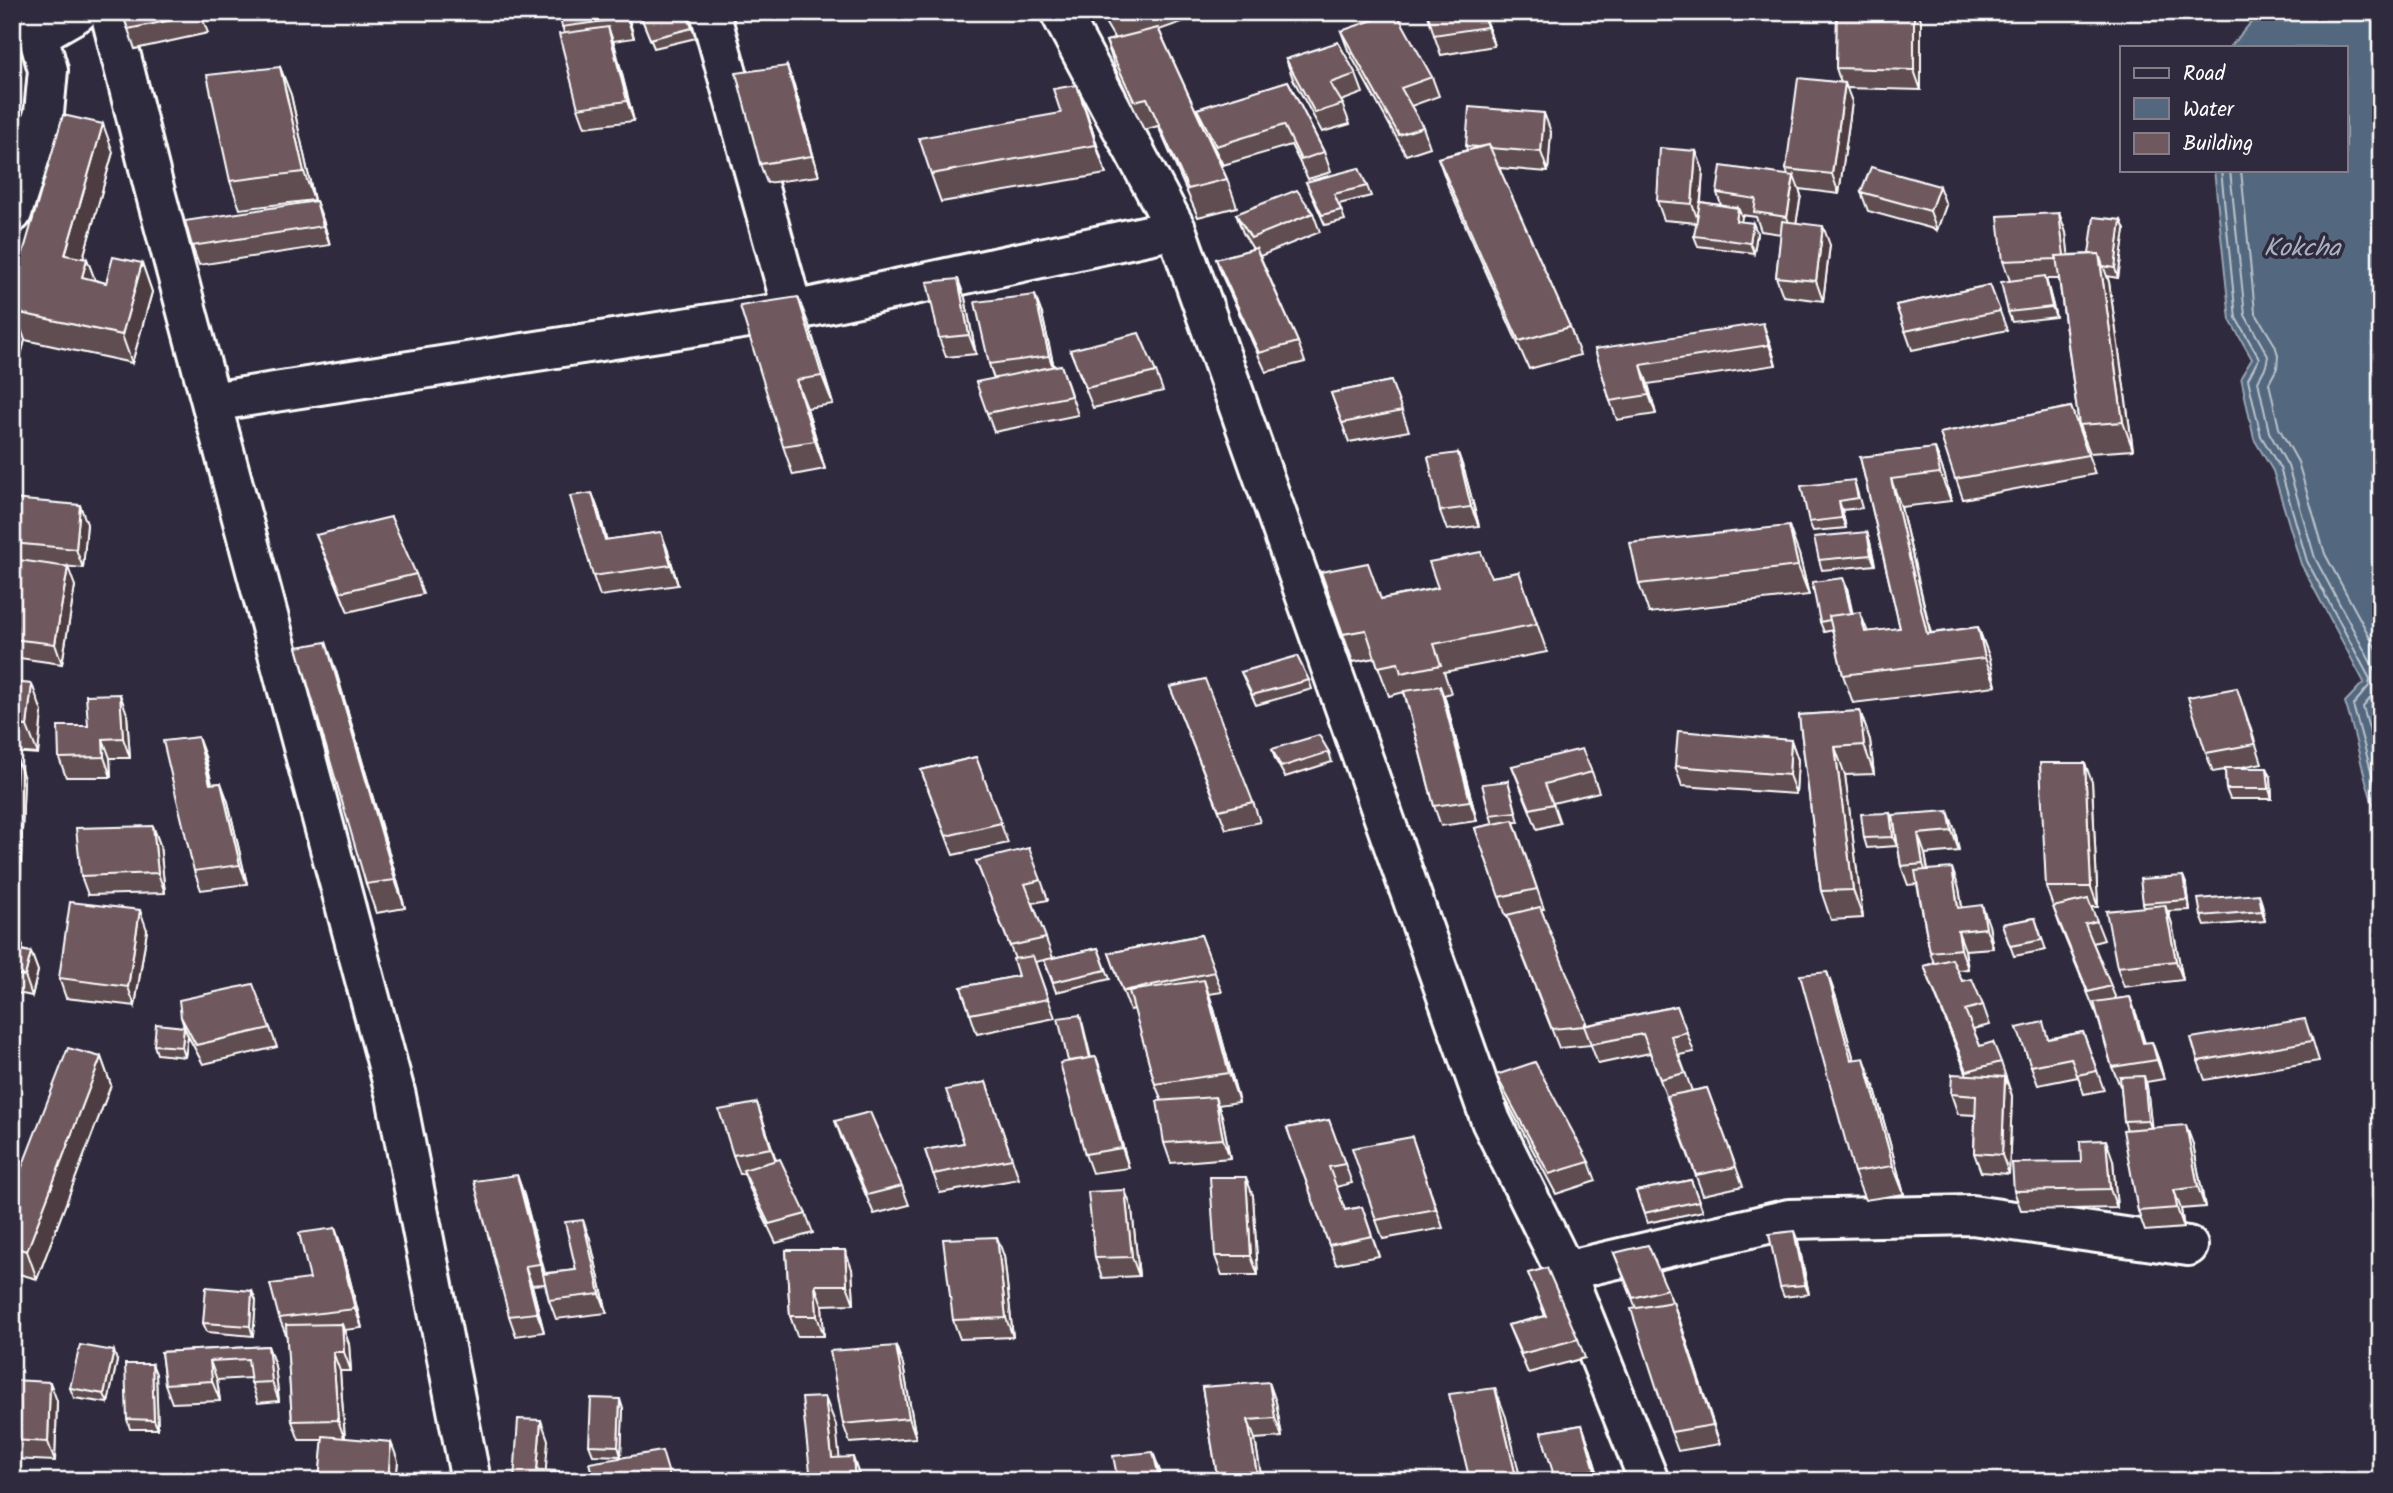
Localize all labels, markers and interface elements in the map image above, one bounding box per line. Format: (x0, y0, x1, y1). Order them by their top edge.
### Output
legend (2120, 46, 2348, 172)
text: Road (2183, 58, 2226, 91)
text: Water (2183, 94, 2235, 127)
text: Building (2183, 128, 2253, 161)
water label: Kokcha (2263, 228, 2342, 270)

